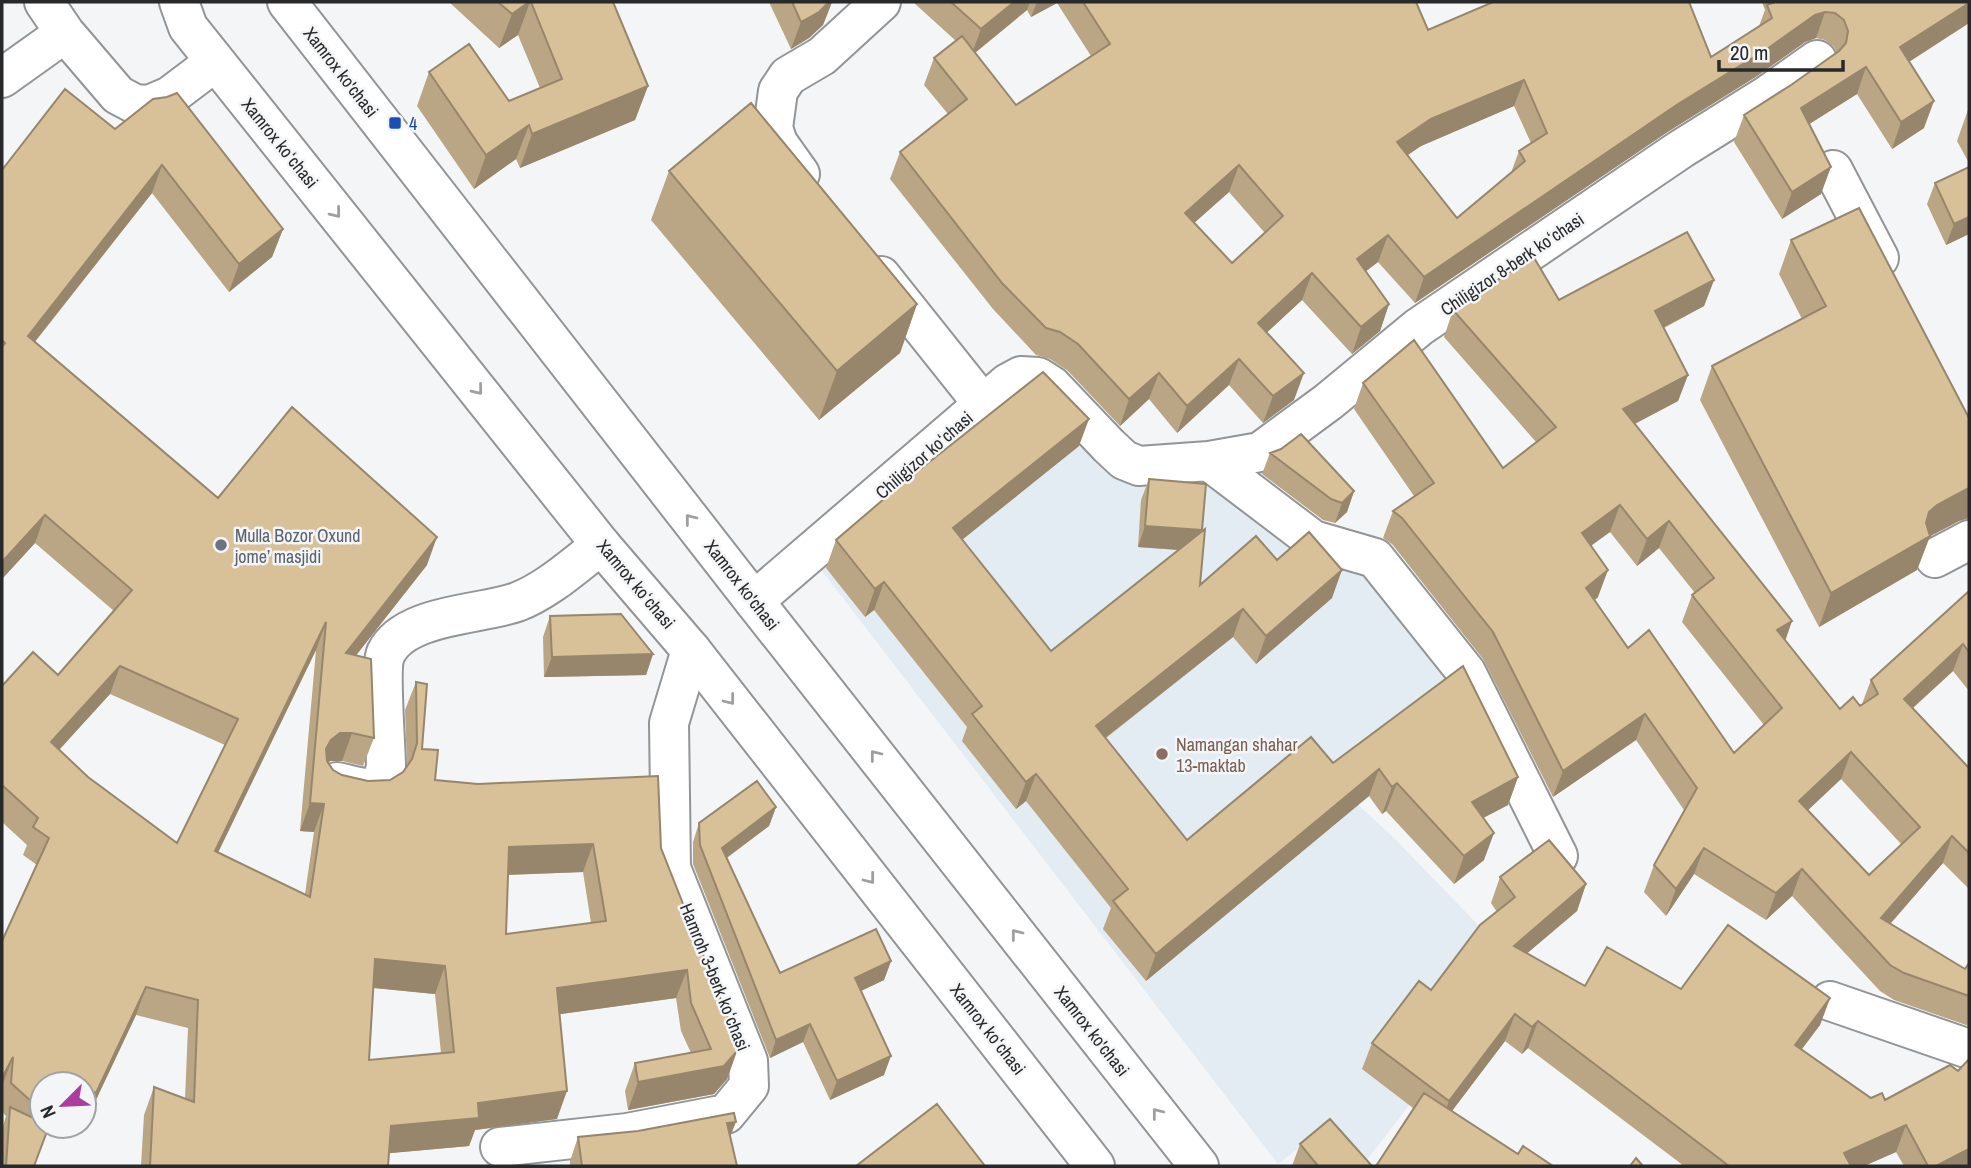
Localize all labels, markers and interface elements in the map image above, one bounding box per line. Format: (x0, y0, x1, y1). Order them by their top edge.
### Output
street label: Xamrox ko'chasi (298, 22, 384, 122)
scale bar (1719, 28, 1843, 72)
text: 20 m (1730, 38, 1768, 67)
street label: Xamrox koʻchasi (236, 93, 324, 193)
place label: 4 (409, 111, 417, 136)
marker: 4 (387, 115, 403, 131)
one-way arrow (328, 205, 341, 217)
street label: Chiligizor 8-berk koʻchasi (1435, 207, 1589, 321)
one-way arrow (470, 382, 482, 395)
street label: Chiligizor koʻchasi (870, 406, 978, 504)
one-way arrow (685, 514, 698, 526)
place label: Mulla Bozor Oxund jome’ masjidi (234, 523, 361, 569)
street label: Xamrox koʻchasi (591, 534, 681, 634)
street label: Xamrox ko'chasi (699, 535, 785, 635)
marker: Mulla Bozor Oxund jome’ masjidi (213, 537, 229, 553)
one-way arrow (722, 692, 735, 704)
place label: Namangan shahar 13-maktab (1176, 732, 1298, 778)
marker: Namangan shahar 13-maktab (1154, 746, 1170, 762)
one-way arrow (871, 751, 884, 763)
one-way arrow (862, 871, 875, 883)
street label: Hamroh 3-berk koʻchasi (674, 899, 756, 1055)
one-way arrow (1012, 929, 1025, 942)
street label: Xamrox koʻchasi (944, 978, 1032, 1080)
street label: Xamrox ko'chasi (1049, 981, 1135, 1081)
north arrow (28, 1070, 98, 1140)
text: N (33, 1101, 62, 1122)
one-way arrow (1153, 1108, 1165, 1121)

